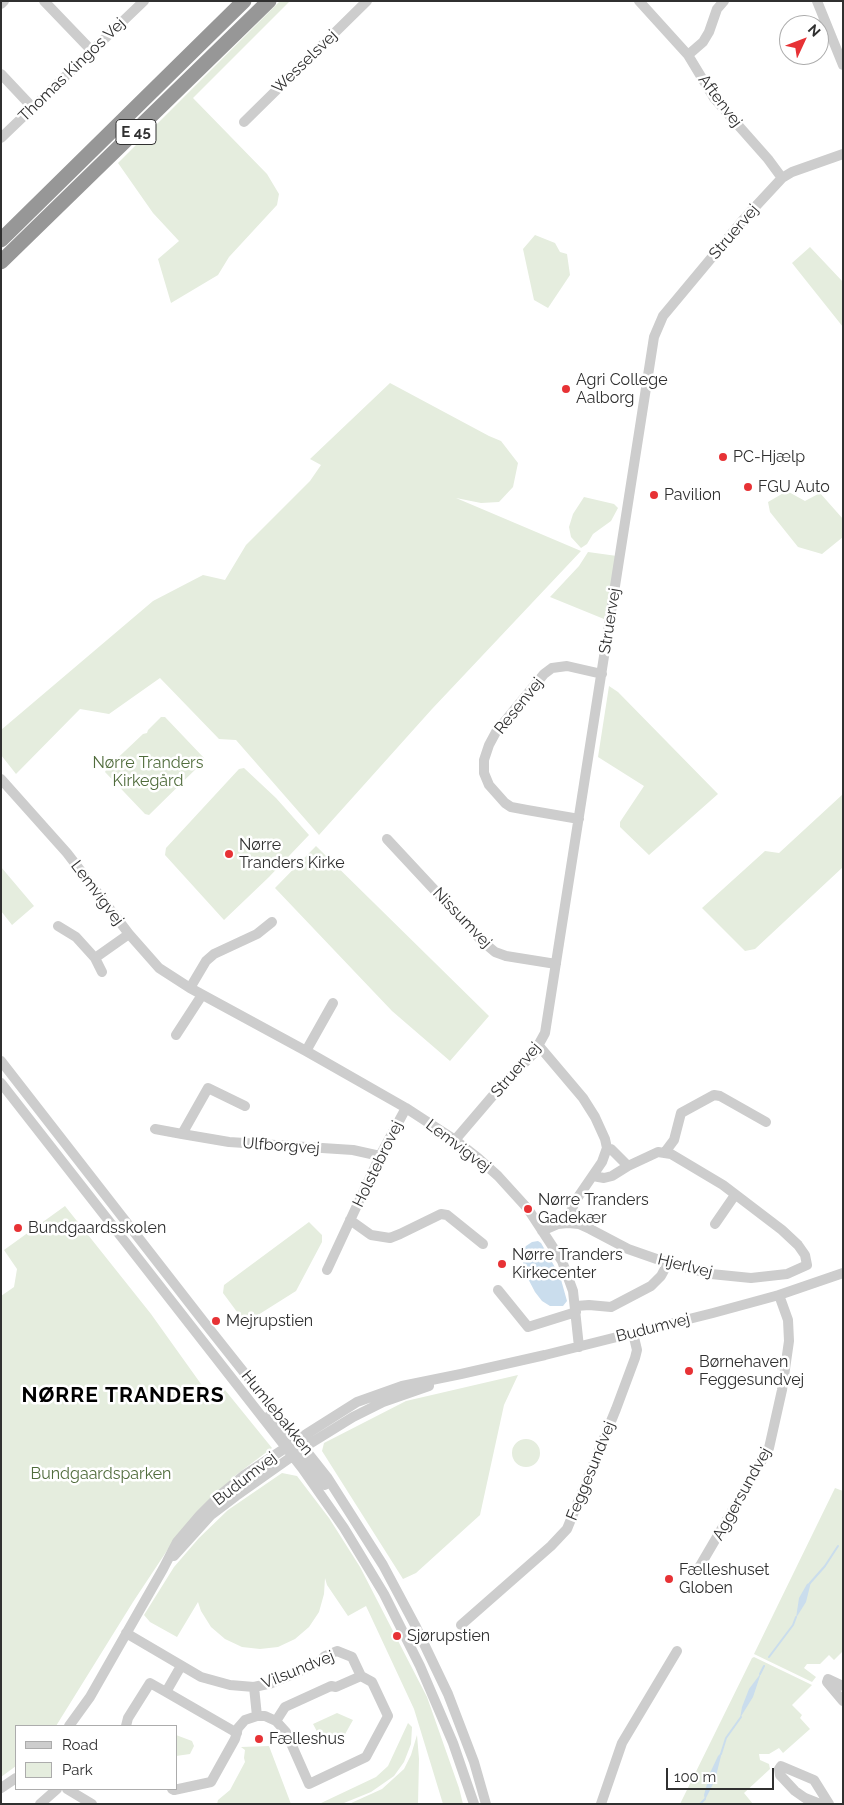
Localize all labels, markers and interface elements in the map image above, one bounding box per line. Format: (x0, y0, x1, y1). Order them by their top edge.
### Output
street label: Thomas Kingos Vej (15, 14, 129, 126)
north arrow (779, 15, 829, 65)
text: N (805, 21, 824, 40)
street label: Wesselsvej (268, 26, 342, 98)
street label: Aftenvej (694, 71, 746, 131)
road number: E 45 (116, 120, 156, 144)
street label: Struervej (705, 201, 763, 263)
place label: Agri College Aalborg (576, 370, 668, 408)
marker: Agri College Aalborg (560, 383, 572, 395)
place label: PC-Hjælp (733, 447, 805, 467)
marker: PC-Hjælp (717, 451, 729, 463)
place label: FGU Auto (758, 477, 830, 497)
marker: FGU Auto (742, 481, 754, 493)
place label: Pavilion (664, 485, 721, 505)
marker: Pavilion (648, 489, 660, 501)
street label: Struervej (595, 587, 625, 655)
street label: Resenvej (490, 674, 548, 738)
park label: Nørre Tranders Kirkegård (93, 753, 203, 791)
place label: Nørre Tranders Kirke (239, 835, 345, 873)
marker: Nørre Tranders Kirke (223, 848, 235, 860)
street label: Lemvigvej (66, 857, 128, 929)
street label: Nissumvej (429, 884, 495, 952)
street label: Struervej (487, 1039, 545, 1101)
street label: Lemvigvej (422, 1115, 494, 1177)
street label: Holstebrovej (349, 1118, 407, 1210)
street label: Ulfborgvej (242, 1134, 320, 1158)
place label: Nørre Tranders Gadekær (538, 1190, 649, 1228)
marker: Nørre Tranders Gadekær (522, 1203, 534, 1215)
place label: Bundgaardsskolen (28, 1218, 166, 1238)
marker: Bundgaardsskolen (12, 1222, 24, 1234)
place label: Nørre Tranders Kirkecenter (512, 1245, 623, 1283)
street label: Hjerlvej (656, 1250, 714, 1282)
marker: Nørre Tranders Kirkecenter (496, 1258, 508, 1270)
street label: Budumvej (614, 1310, 692, 1346)
place label: Mejrupstien (226, 1311, 313, 1331)
marker: Mejrupstien (210, 1315, 222, 1327)
place label: Børnehaven Feggesundvej (699, 1352, 804, 1390)
marker: Børnehaven Feggesundvej (683, 1365, 695, 1377)
street label: Humlebakken (237, 1367, 317, 1459)
district label: NØRRE TRANDERS (20, 1383, 226, 1409)
street label: Feggesundvej (562, 1419, 620, 1523)
street label: Aggersundvej (709, 1444, 775, 1544)
street label: Budumvej (209, 1448, 281, 1510)
park label: Bundgaardsparken (31, 1464, 171, 1484)
place label: Fælleshuset Globen (679, 1560, 769, 1598)
marker: Fælleshuset Globen (663, 1573, 675, 1585)
place label: Sjørupstien (407, 1626, 490, 1646)
marker: Sjørupstien (391, 1630, 403, 1642)
street label: Vilsundvej (259, 1647, 337, 1693)
legend (15, 1725, 178, 1790)
place label: Fælleshus (269, 1729, 345, 1749)
marker: Fælleshus (253, 1733, 265, 1745)
text: Road (62, 1736, 98, 1754)
scale bar (669, 1758, 776, 1790)
text: Park (62, 1761, 93, 1779)
text: 100 m (674, 1768, 716, 1786)

